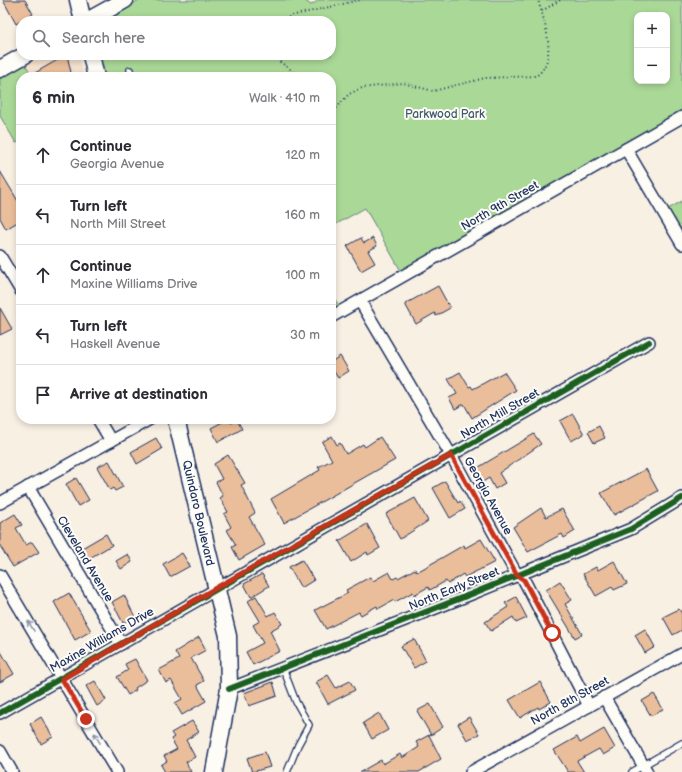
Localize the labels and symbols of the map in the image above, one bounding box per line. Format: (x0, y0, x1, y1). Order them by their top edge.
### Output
park label: Parkwood Park (405, 107, 485, 122)
street label: North 9th Street (459, 178, 542, 234)
street label: North Mill Street (458, 385, 542, 443)
street label: Georgia Avenue (460, 454, 516, 538)
street label: Quindaro Boulevard (179, 459, 217, 567)
street label: Cleveland Avenue (53, 513, 117, 605)
street label: North Early Street (407, 564, 502, 614)
street label: Maxine Williams Drive (47, 604, 157, 676)
one-way arrow (27, 621, 35, 632)
route start (543, 624, 561, 642)
street label: North 8th Street (528, 673, 612, 729)
route end (77, 710, 95, 728)
one-way arrow (93, 732, 101, 744)

